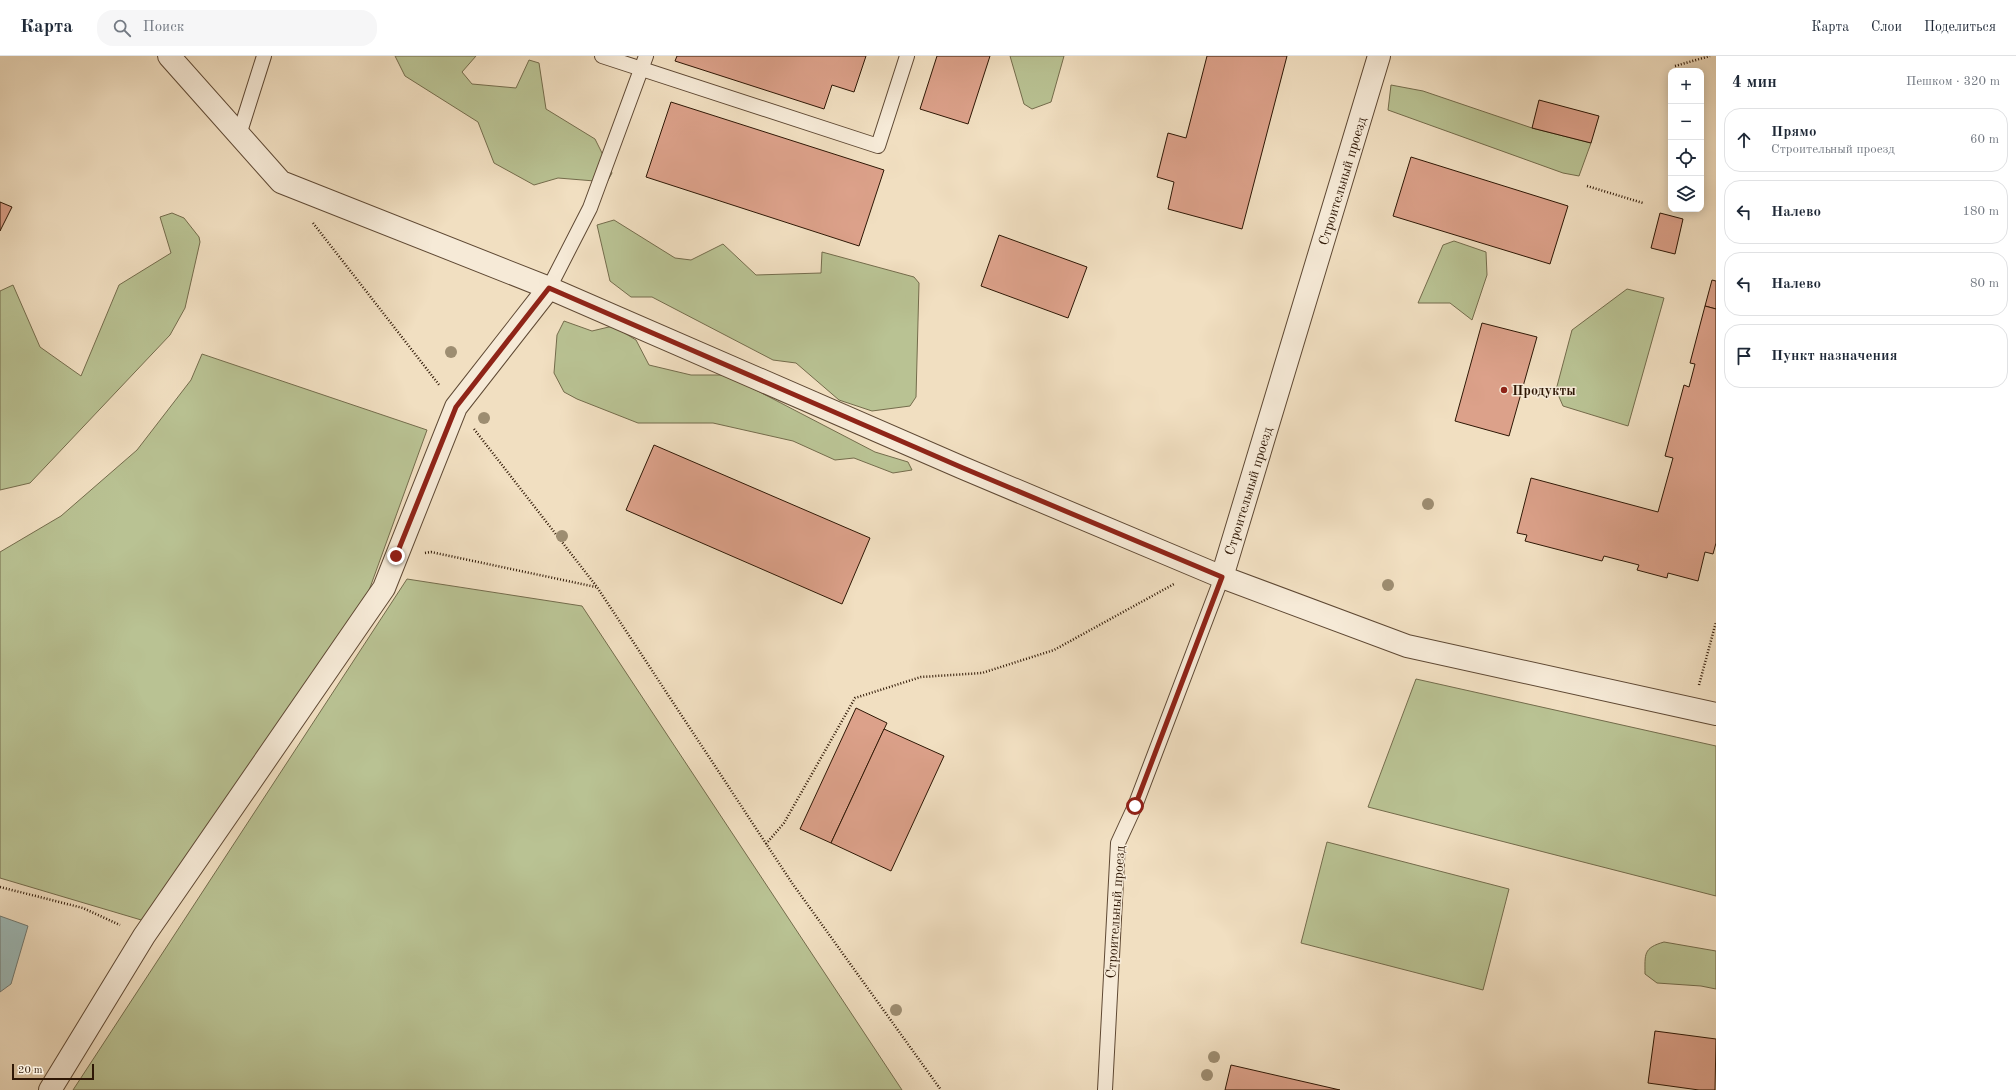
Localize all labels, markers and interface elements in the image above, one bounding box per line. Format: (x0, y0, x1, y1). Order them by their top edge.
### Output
search box (97, 10, 377, 46)
icon: search (111, 17, 133, 39)
text: Карта (20, 18, 73, 37)
text: Поиск (143, 20, 184, 35)
text: Карта (1811, 20, 1849, 34)
text: Слои (1871, 20, 1902, 34)
text: Поделиться (1924, 20, 1996, 34)
map controls (1668, 68, 1704, 212)
button: + (1668, 68, 1704, 104)
text: 4 мин (1732, 74, 1777, 91)
text: Пешком · 320 m (1906, 75, 2000, 88)
button: − (1668, 104, 1704, 140)
street label: Строительный проезд (1317, 115, 1369, 247)
text: Прямо (1771, 125, 1817, 140)
icon: ahead (1733, 129, 1755, 151)
text: 60 m (1970, 133, 1999, 146)
button: locate (1668, 140, 1704, 176)
text: Строительный проезд (1771, 143, 1895, 156)
button: layers (1668, 176, 1704, 212)
icon: left (1733, 201, 1755, 223)
text: Налево (1771, 205, 1821, 220)
text: 180 m (1962, 205, 1999, 218)
icon: left (1733, 273, 1755, 295)
text: Налево (1771, 277, 1821, 292)
text: 80 m (1970, 277, 1999, 290)
icon: arrive (1733, 345, 1755, 367)
text: Пункт назначения (1771, 349, 1898, 364)
place label: Продукты (1512, 384, 1576, 398)
marker: Продукты (1499, 385, 1509, 395)
street label: Строительный проезд (1223, 425, 1275, 557)
route end (387, 547, 405, 565)
route start (1126, 797, 1144, 815)
street label: Строительный проезд (1104, 845, 1128, 979)
scale bar (12, 1062, 94, 1081)
text: 20 m (18, 1065, 43, 1076)

